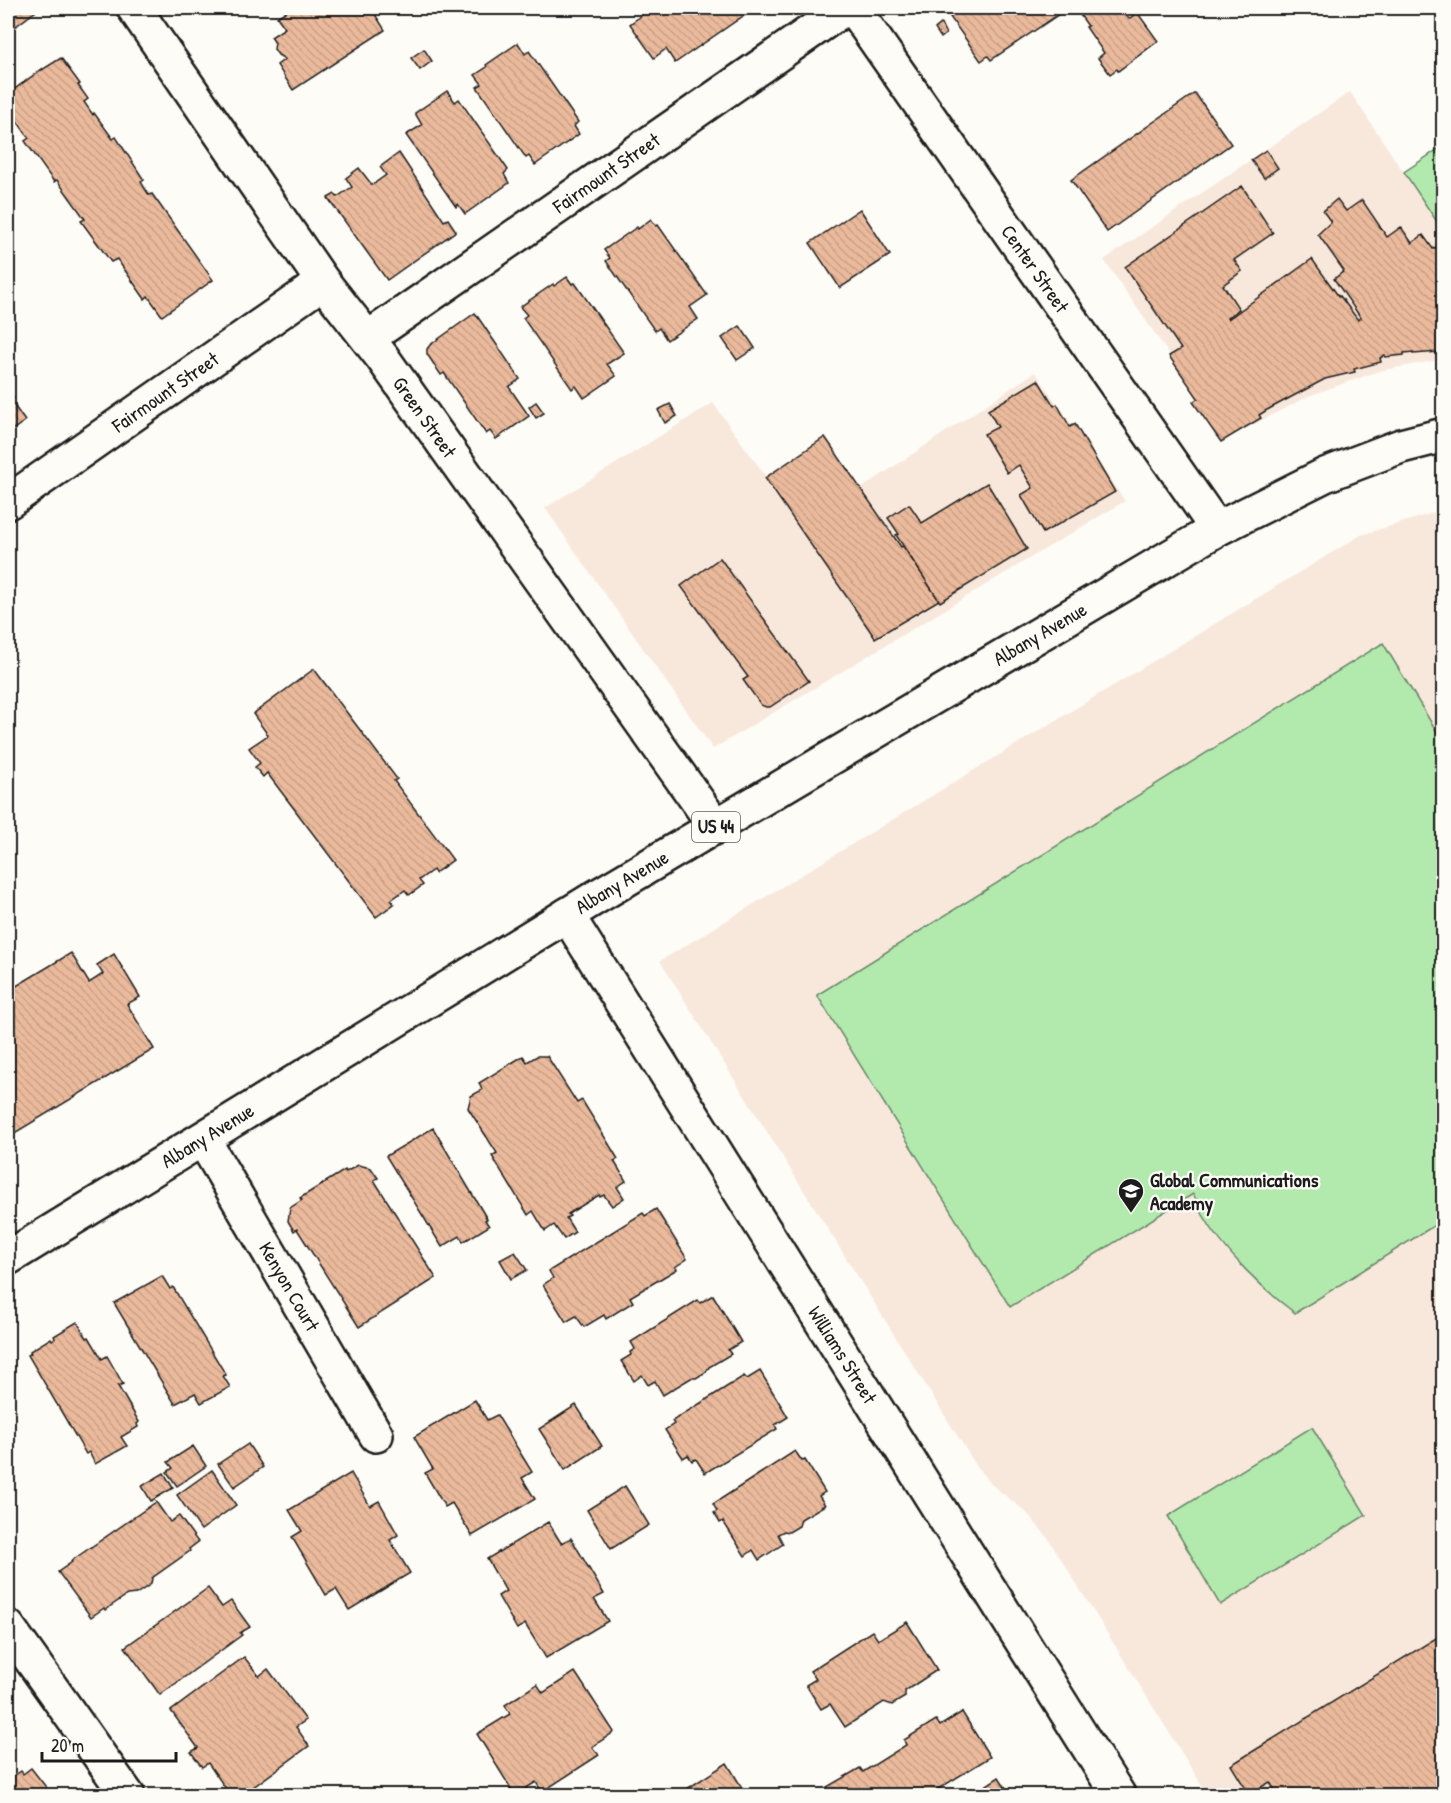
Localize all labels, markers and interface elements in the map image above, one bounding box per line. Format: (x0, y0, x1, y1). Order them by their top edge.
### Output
street label: Fairmount Street (547, 125, 666, 220)
street label: Center Street (995, 219, 1076, 319)
street label: Fairmount Street (106, 344, 225, 439)
street label: Green Street (387, 371, 464, 464)
street label: Albany Avenue (988, 595, 1091, 672)
road number: US 44 (692, 812, 740, 842)
street label: Albany Avenue (570, 843, 673, 920)
street label: Albany Avenue (156, 1096, 259, 1174)
place label: Global Communications Academy (1150, 1166, 1319, 1217)
school or university icon: Global Communications Academy (1116, 1176, 1146, 1214)
street label: Kenyon Court (253, 1237, 327, 1337)
street label: Williams Street (802, 1301, 884, 1409)
scale bar (42, 1725, 176, 1763)
text: 20 m (51, 1733, 84, 1758)

